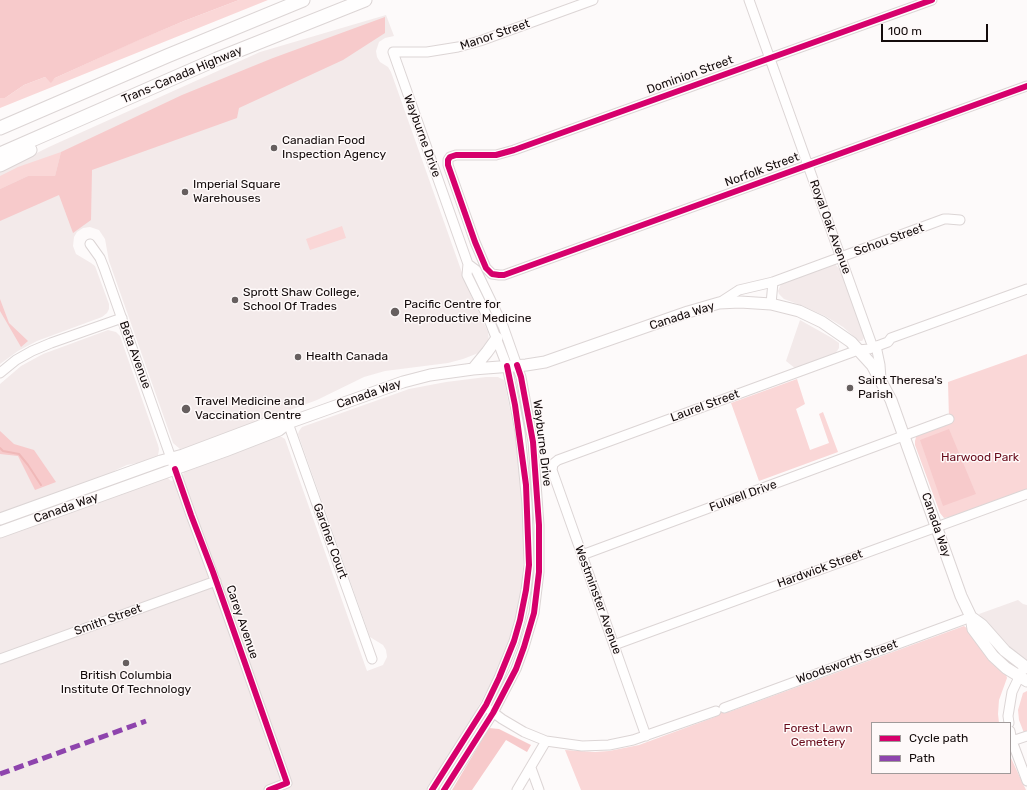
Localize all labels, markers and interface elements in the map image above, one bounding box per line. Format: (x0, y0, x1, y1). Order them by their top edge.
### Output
street label: Manor Street (458, 16, 532, 54)
scale bar (883, 16, 990, 42)
text: 100 m (888, 24, 922, 38)
street label: Trans-Canada Highway (119, 43, 245, 107)
street label: Dominion Street (645, 53, 735, 97)
street label: Wayburne Drive (400, 93, 444, 179)
place label: Canadian Food Inspection Agency (282, 134, 386, 162)
marker: Canadian Food Inspection Agency (269, 143, 279, 153)
street label: Norfolk Street (723, 150, 801, 190)
place label: Imperial Square Warehouses (193, 178, 280, 206)
street label: Royal Oak Avenue (806, 178, 854, 276)
marker: Imperial Square Warehouses (180, 187, 190, 197)
street label: Schou Street (852, 221, 926, 259)
place label: Sprott Shaw College, School Of Trades (243, 286, 359, 314)
marker: Sprott Shaw College, School Of Trades (230, 295, 240, 305)
place label: Pacific Centre for Reproductive Medicine (404, 298, 531, 326)
street label: Canada Way (648, 299, 716, 333)
marker: Pacific Centre for Reproductive Medicine (389, 306, 401, 318)
street label: Beta Avenue (116, 319, 154, 391)
place label: Health Canada (306, 350, 388, 364)
marker: Health Canada (293, 352, 303, 362)
place label: Saint Theresa's Parish (858, 374, 943, 402)
street label: Canada Way (335, 376, 403, 412)
marker: Saint Theresa's Parish (845, 383, 855, 393)
street label: Laurel Street (669, 387, 741, 425)
place label: Travel Medicine and Vaccination Centre (195, 395, 305, 423)
street label: Wayburne Drive (530, 399, 554, 487)
marker: Travel Medicine and Vaccination Centre (180, 403, 192, 415)
park label: Harwood Park (941, 451, 1019, 465)
street label: Fulwell Drive (707, 477, 779, 515)
street label: Canada Way (32, 490, 100, 526)
street label: Canada Way (918, 491, 954, 559)
street label: Gardner Court (310, 501, 350, 581)
street label: Westminster Avenue (572, 544, 624, 656)
street label: Hardwick Street (775, 547, 865, 591)
street label: Carey Avenue (223, 583, 261, 661)
street label: Smith Street (72, 601, 144, 639)
street label: Woodsworth Street (794, 637, 900, 687)
marker: British Columbia Institute Of Technology (121, 658, 131, 668)
place label: British Columbia Institute Of Technology (61, 669, 191, 697)
park label: Forest Lawn Cemetery (784, 722, 852, 750)
legend (871, 722, 1011, 774)
text: Cycle path (909, 731, 968, 745)
text: Path (909, 751, 935, 765)

